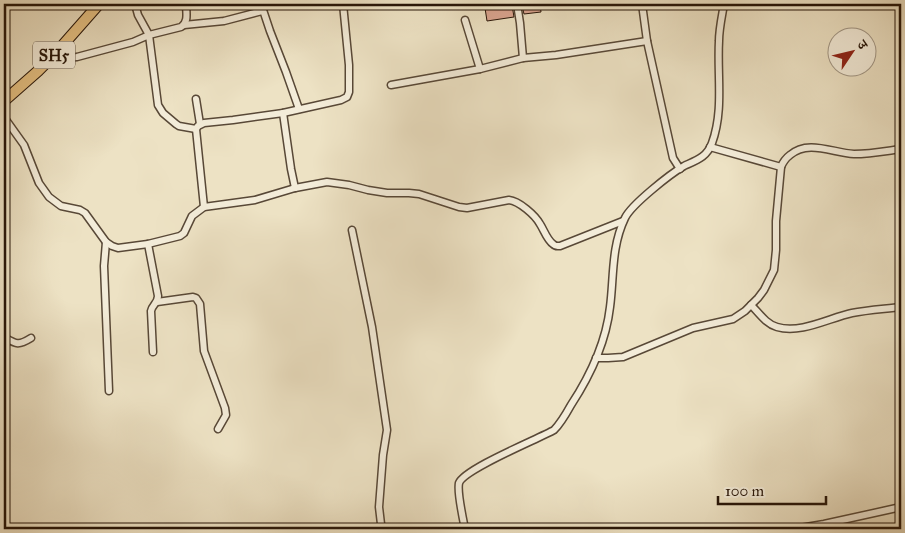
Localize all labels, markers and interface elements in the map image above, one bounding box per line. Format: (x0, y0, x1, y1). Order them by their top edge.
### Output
north arrow (828, 28, 878, 78)
text: उ (853, 36, 872, 53)
road number: SH5 (33, 42, 75, 68)
scale bar (718, 473, 825, 505)
text: 100 m (725, 482, 765, 500)

